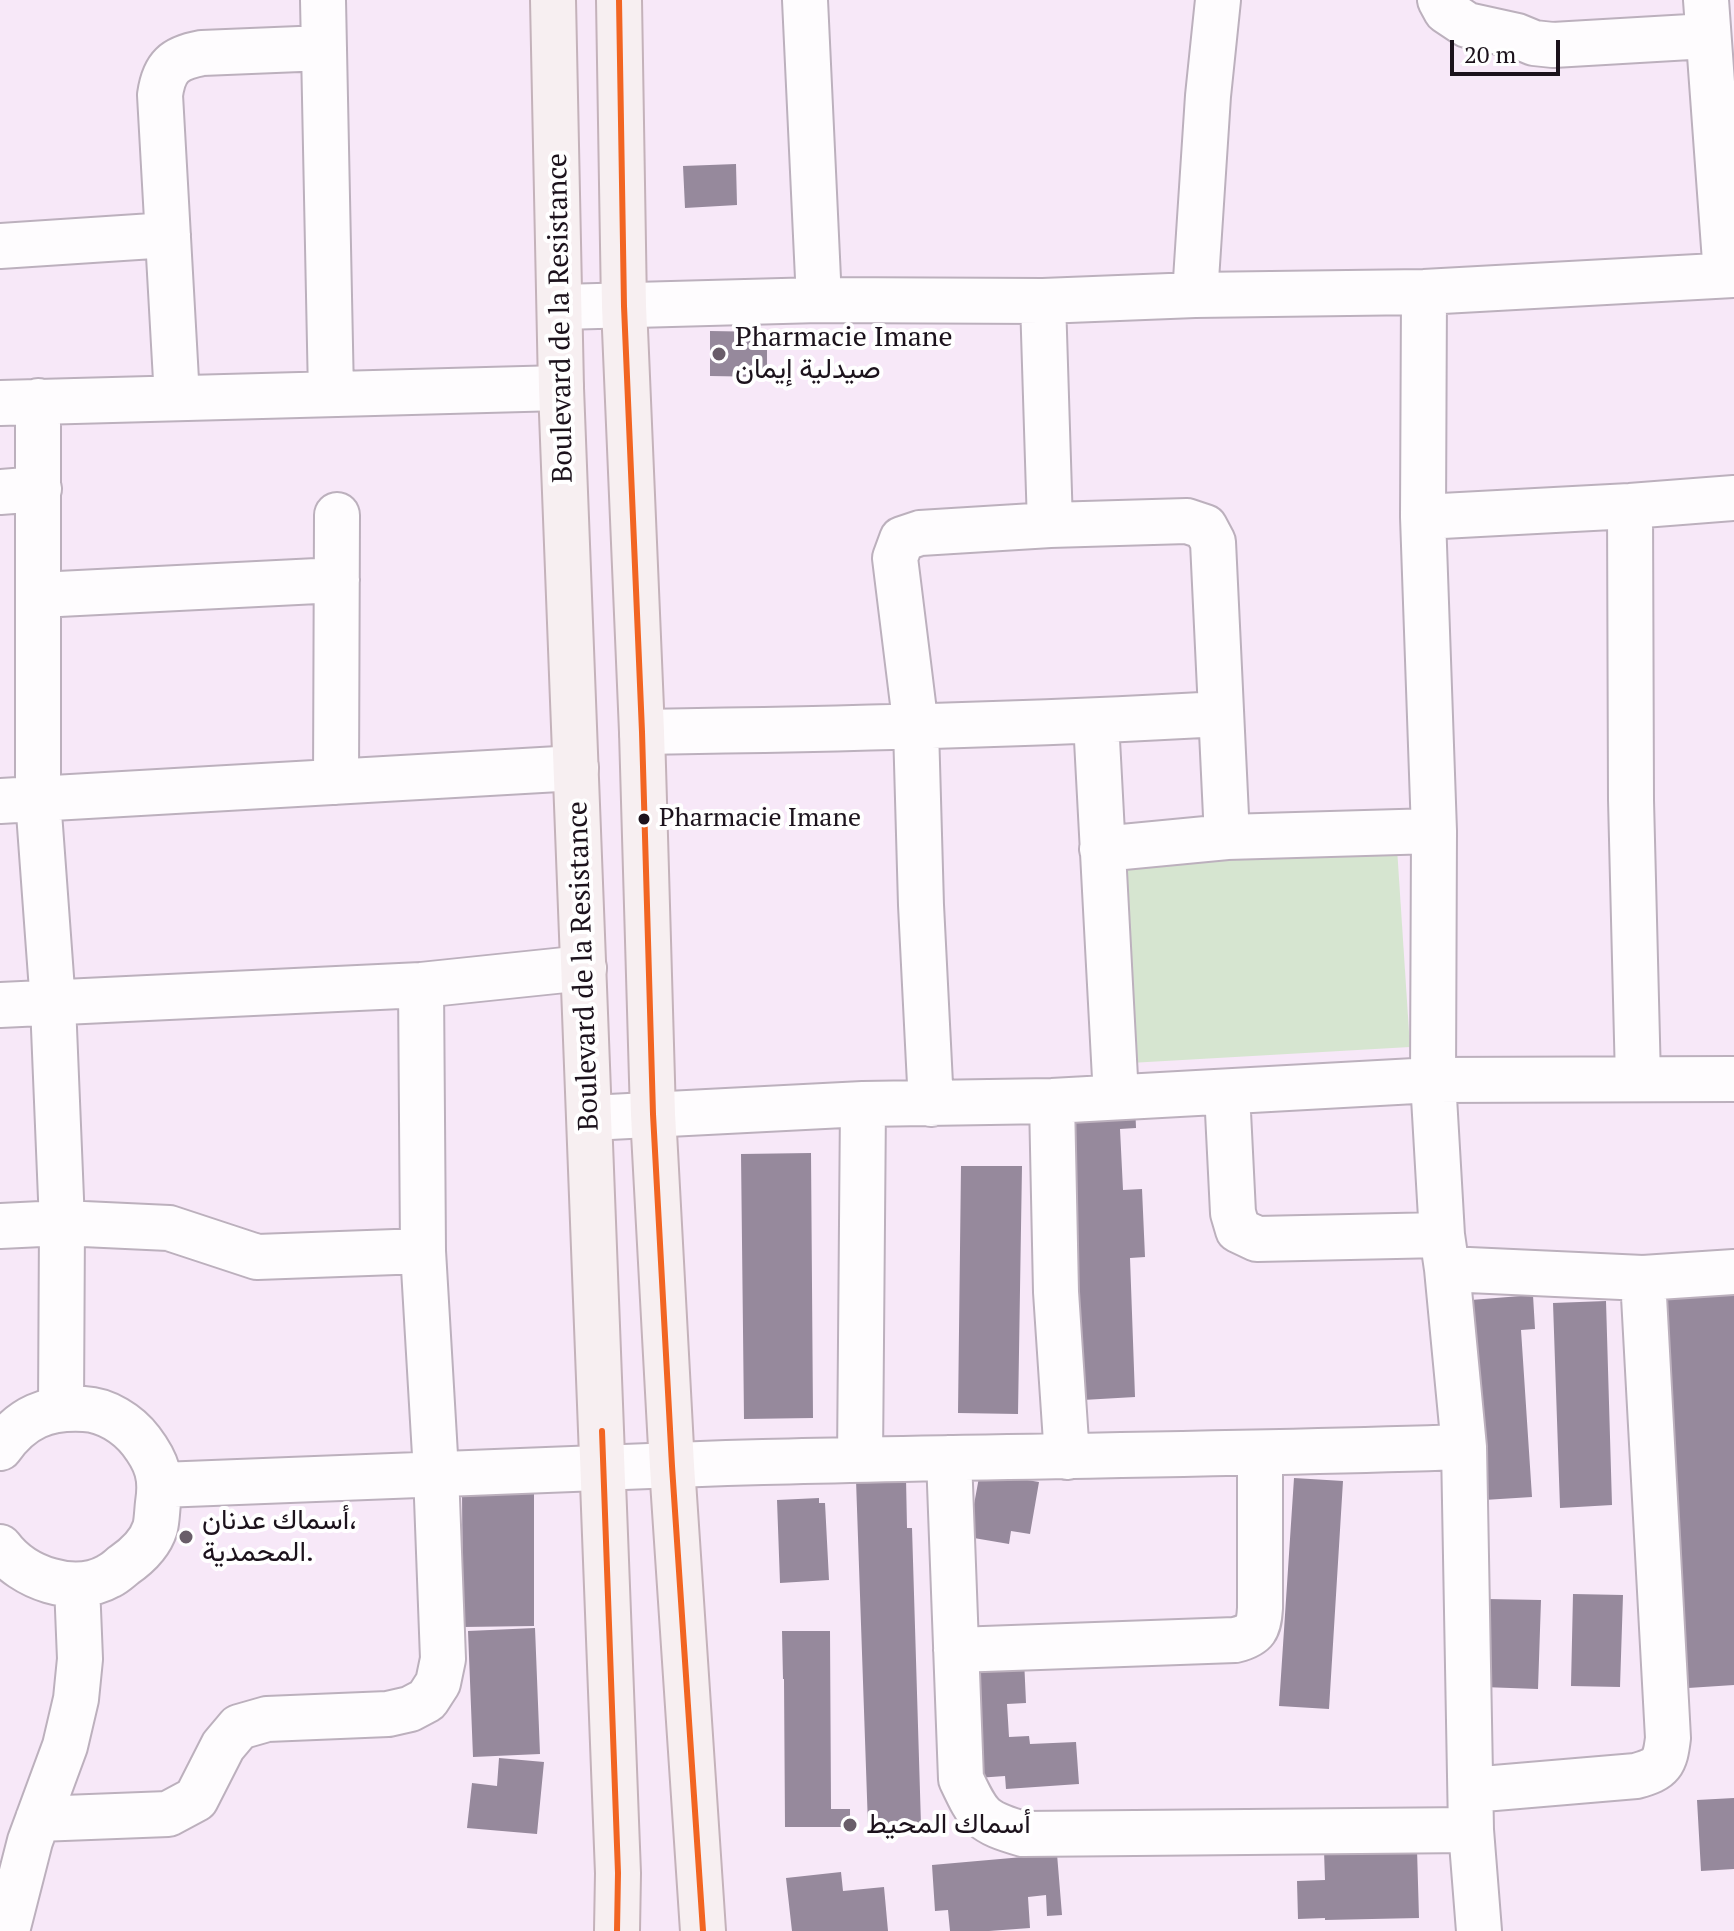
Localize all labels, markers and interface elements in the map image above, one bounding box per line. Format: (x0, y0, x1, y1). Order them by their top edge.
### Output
scale bar (1454, 24, 1564, 74)
text: 20 m (1464, 38, 1516, 70)
street label: Boulevard de la Resistance (541, 153, 581, 483)
place label: Pharmacie Imane صيدلية إيمان (735, 321, 953, 387)
marker: Pharmacie Imane صيدلية إيمان (710, 345, 728, 363)
street label: Boulevard de la Resistance (561, 801, 607, 1131)
place label: Pharmacie Imane (659, 803, 861, 835)
marker: Pharmacie Imane (636, 811, 652, 827)
place label: أسماك عدنان، المحمدية. (202, 1504, 357, 1570)
marker: أسماك عدنان، المحمدية. (177, 1528, 195, 1546)
place label: أسماك المحيط (866, 1808, 1031, 1842)
marker: أسماك المحيط (841, 1816, 859, 1834)

